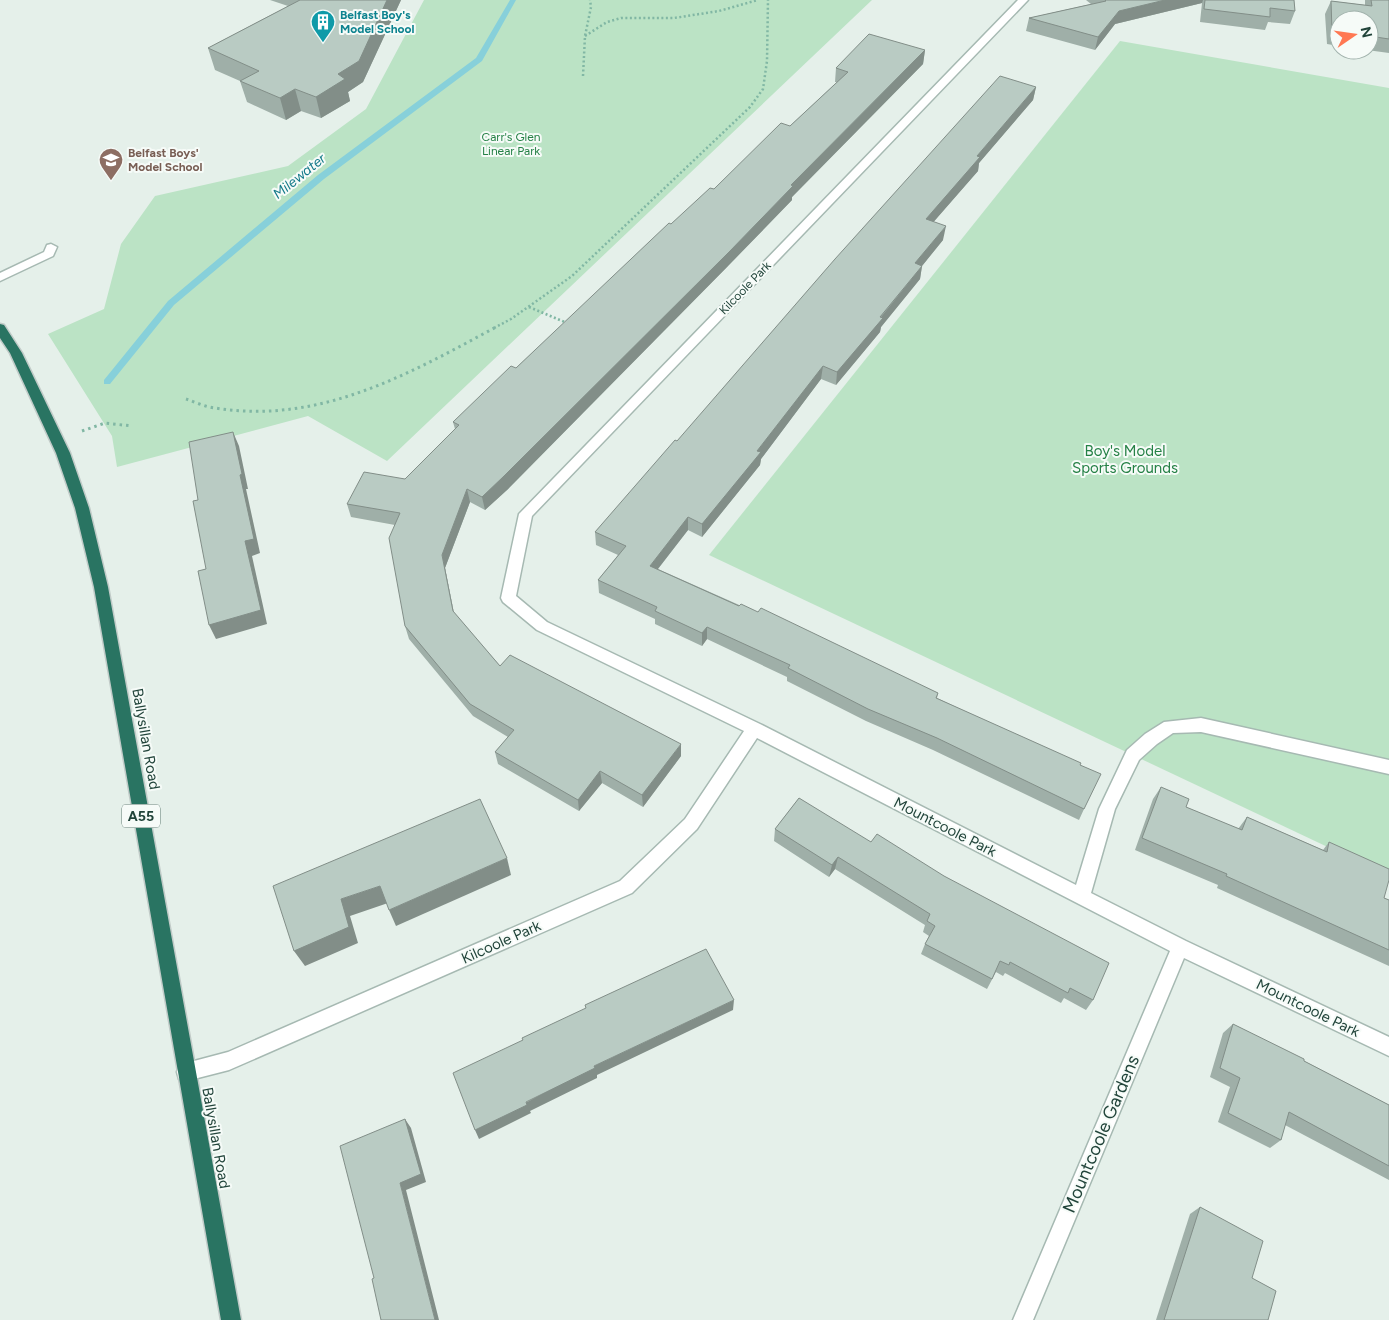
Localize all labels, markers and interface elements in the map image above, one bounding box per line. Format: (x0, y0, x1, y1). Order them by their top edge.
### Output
place label: Belfast Boy's Model School (340, 8, 414, 36)
building icon: Belfast Boy's Model School (310, 9, 336, 43)
north arrow (1329, 10, 1379, 60)
text: N (1357, 25, 1376, 39)
park label: Carr's Glen Linear Park (482, 130, 541, 158)
place label: Belfast Boys' Model School (128, 146, 202, 174)
school or university icon: Belfast Boys' Model School (98, 147, 124, 181)
water label: Milewater (270, 149, 330, 203)
street label: Kilcoole Park (716, 259, 774, 317)
park label: Boy's Model Sports Grounds (1072, 442, 1178, 477)
street label: Ballysillan Road (128, 687, 164, 791)
street label: Mountcoole Park (891, 793, 1000, 861)
road number: A55 (122, 804, 160, 828)
street label: Kilcoole Park (458, 916, 544, 968)
street label: Mountcoole Park (1253, 975, 1363, 1041)
street label: Mountcoole Gardens (1058, 1052, 1144, 1216)
street label: Ballysillan Road (198, 1086, 234, 1190)

